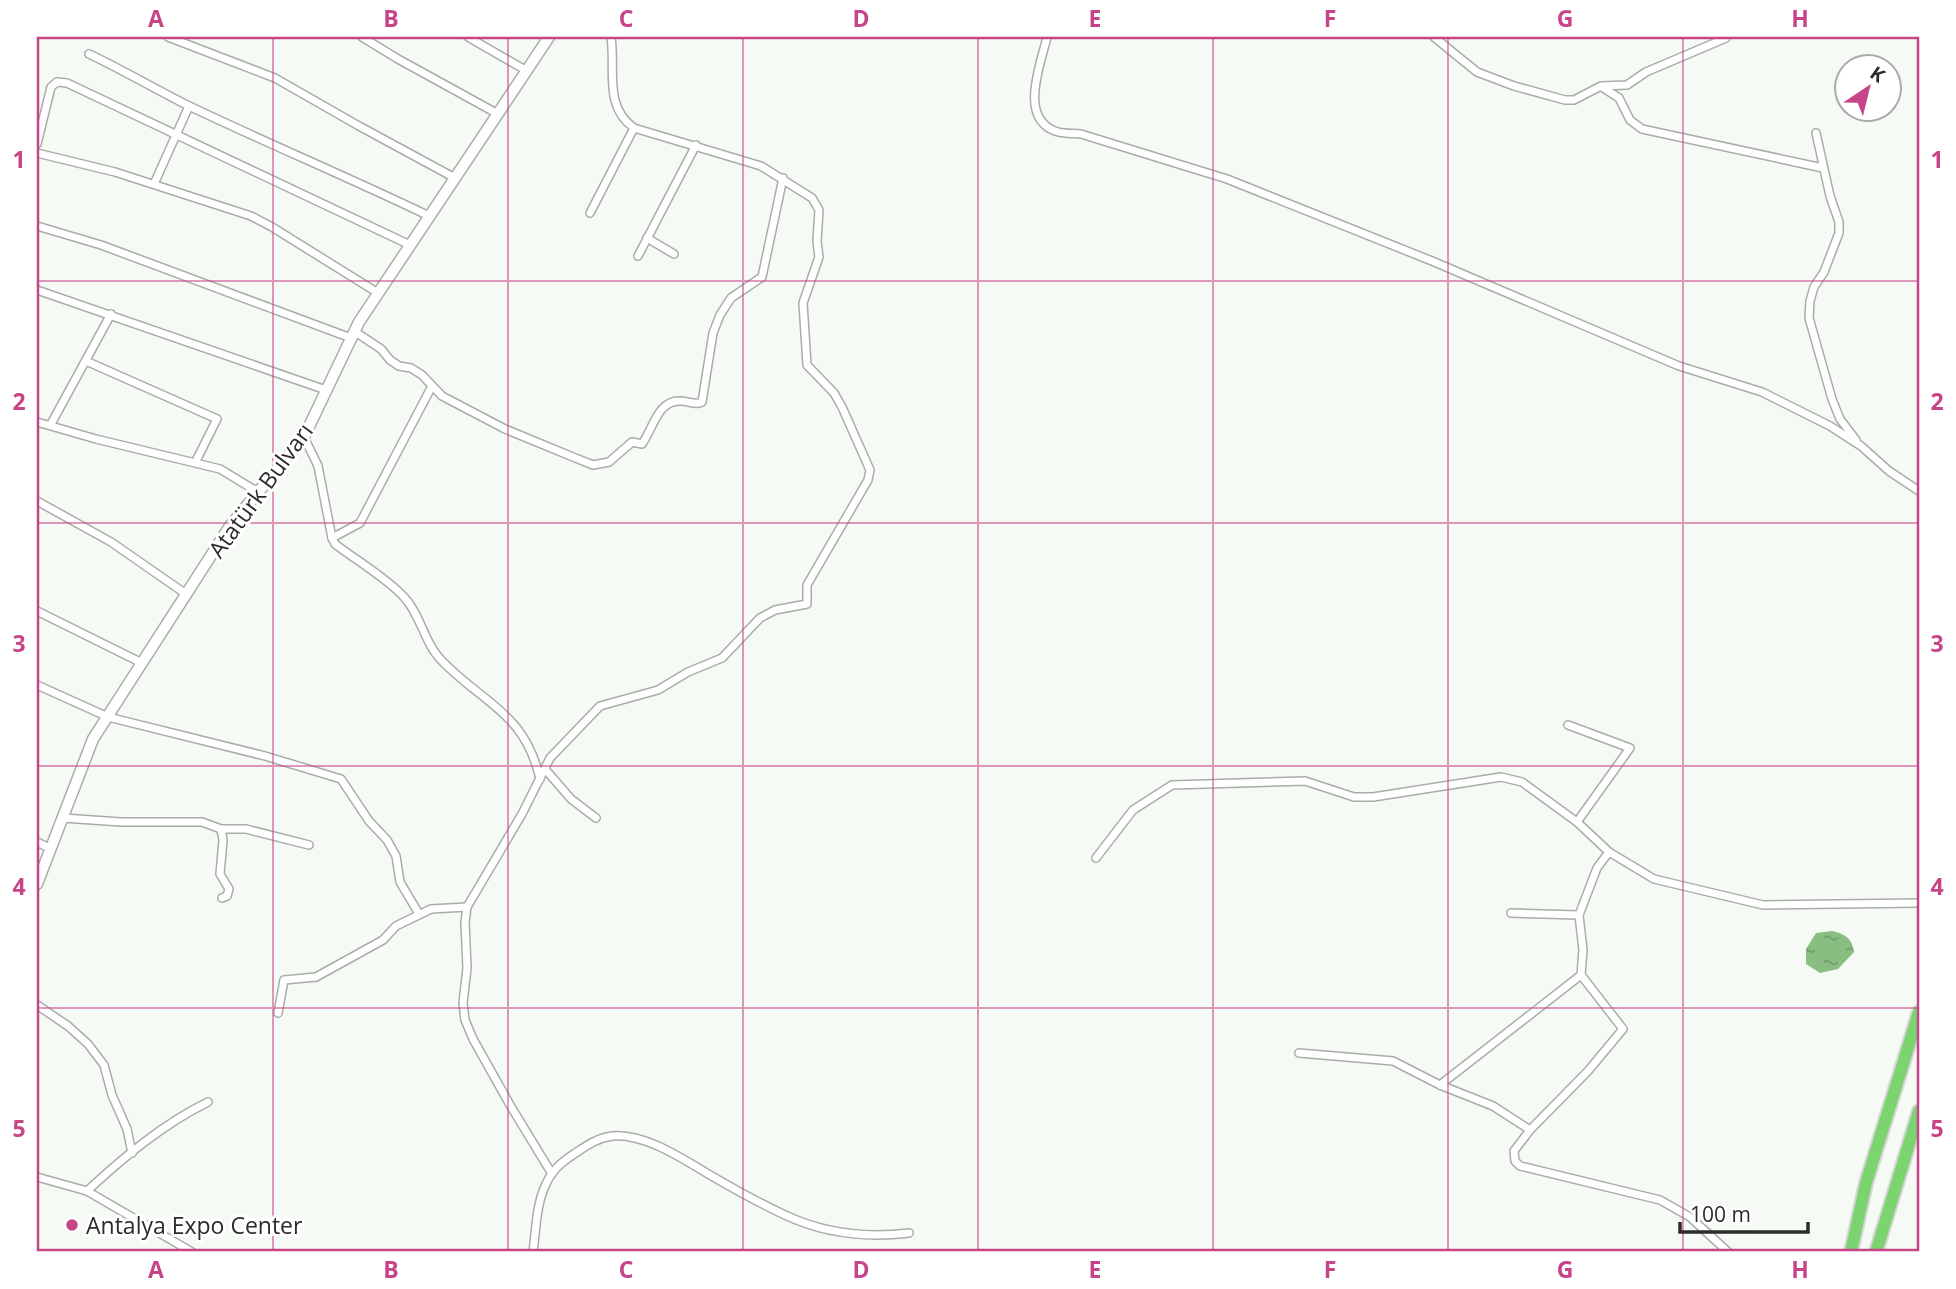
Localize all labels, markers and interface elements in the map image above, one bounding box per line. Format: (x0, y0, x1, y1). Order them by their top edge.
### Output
text: A (148, 2, 164, 34)
text: B (383, 2, 399, 34)
text: C (619, 2, 633, 34)
text: D (852, 2, 870, 34)
text: E (1089, 2, 1101, 34)
text: F (1324, 2, 1336, 34)
text: G (1557, 2, 1573, 34)
text: H (1791, 2, 1809, 34)
north arrow (1834, 52, 1904, 122)
text: K (1865, 60, 1891, 89)
text: 1 (12, 143, 26, 175)
text: 1 (1930, 143, 1944, 175)
text: 2 (12, 385, 26, 417)
text: 2 (1930, 385, 1944, 417)
street label: Atatürk Bulvarı (200, 416, 320, 564)
text: 3 (12, 627, 26, 659)
text: 3 (1930, 627, 1944, 659)
text: 4 (12, 870, 26, 902)
text: 4 (1930, 870, 1944, 902)
text: 5 (12, 1112, 26, 1144)
text: 5 (1930, 1112, 1944, 1144)
scale bar (1680, 1191, 1807, 1235)
text: 100 m (1690, 1200, 1751, 1228)
place label: Antalya Expo Center (86, 1209, 303, 1241)
marker: Antalya Expo Center (64, 1217, 80, 1233)
text: A (148, 1253, 164, 1285)
text: B (383, 1253, 399, 1285)
text: C (619, 1253, 633, 1285)
text: D (852, 1253, 870, 1285)
text: E (1089, 1253, 1101, 1285)
text: F (1324, 1253, 1336, 1285)
text: G (1557, 1253, 1573, 1285)
text: H (1791, 1253, 1809, 1285)

